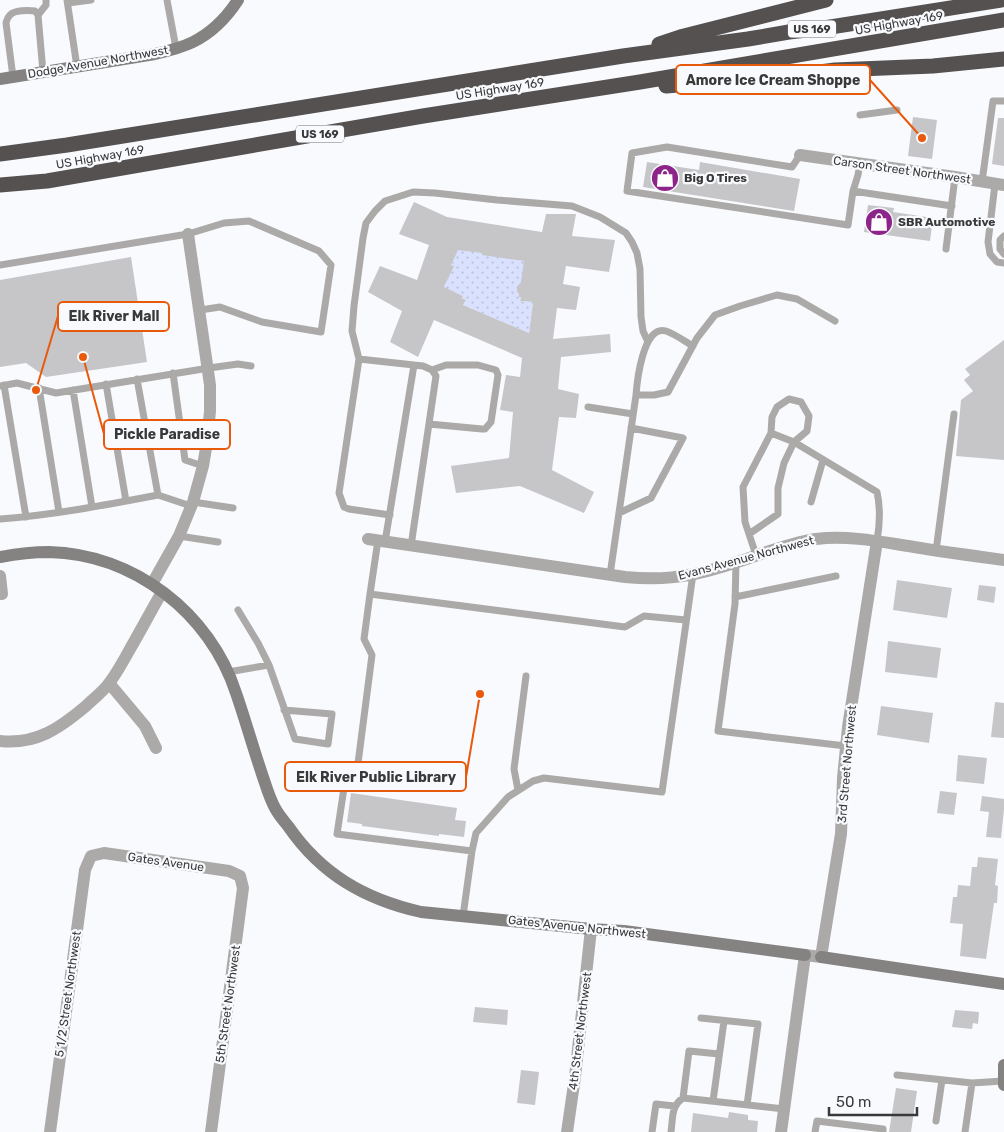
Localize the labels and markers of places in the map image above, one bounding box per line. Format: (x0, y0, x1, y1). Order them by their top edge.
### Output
callout: Amore Ice Cream Shoppe (676, 65, 870, 94)
shop icon: Big O Tires (650, 163, 680, 193)
place label: Big O Tires (684, 171, 747, 185)
shop icon: SBR Automotive (864, 207, 894, 237)
place label: SBR Automotive (898, 215, 995, 229)
callout: Elk River Mall (58, 302, 169, 331)
callout: Pickle Paradise (104, 420, 230, 449)
callout: Elk River Public Library (285, 762, 466, 791)

